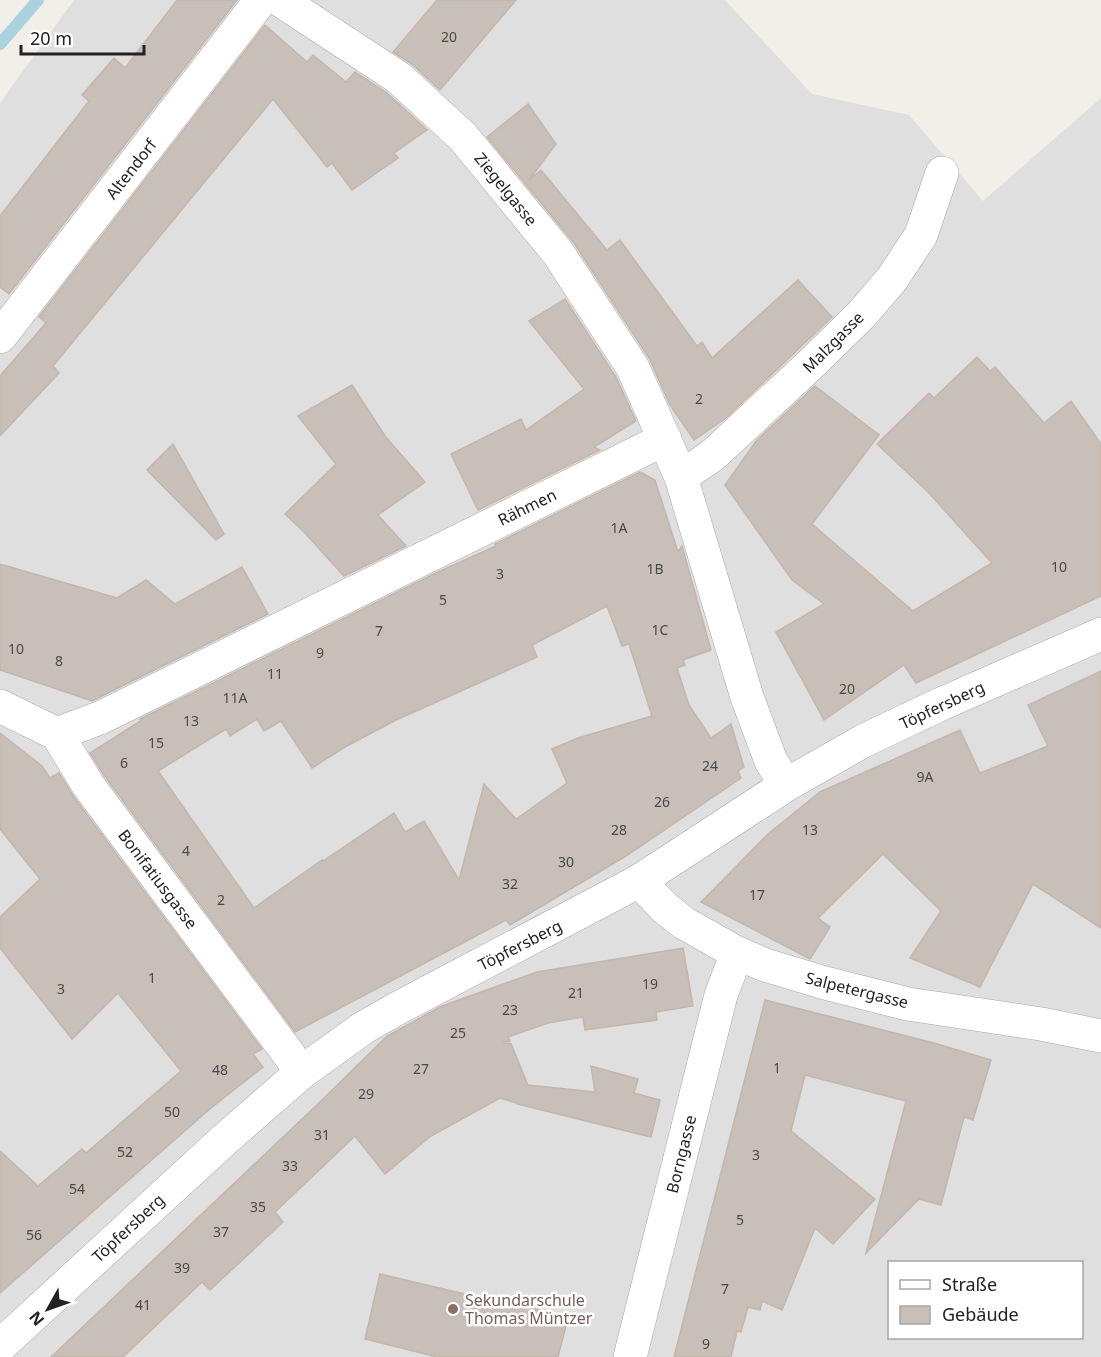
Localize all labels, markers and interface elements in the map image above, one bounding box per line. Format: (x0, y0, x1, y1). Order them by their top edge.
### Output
scale bar (21, 18, 144, 56)
text: 20 m (30, 26, 72, 50)
house number: 20 (441, 27, 457, 46)
street label: Altendorf (101, 133, 162, 204)
street label: Ziegelgasse (470, 148, 542, 230)
street label: Malzgasse (798, 307, 868, 377)
house number: 2 (695, 389, 703, 408)
street label: Rähmen (494, 483, 560, 531)
house number: 1A (611, 518, 628, 537)
house number: 10 (1051, 557, 1067, 576)
house number: 1B (646, 559, 664, 578)
house number: 3 (496, 564, 504, 583)
house number: 5 (439, 590, 447, 609)
house number: 1C (652, 620, 669, 639)
house number: 7 (375, 621, 383, 640)
house number: 10 (8, 639, 24, 658)
house number: 9 (316, 643, 324, 662)
house number: 8 (55, 651, 63, 670)
house number: 11 (267, 664, 283, 683)
street label: Töpfersberg (896, 676, 988, 734)
house number: 20 (839, 679, 855, 698)
house number: 11A (223, 688, 248, 707)
house number: 13 (183, 711, 199, 730)
house number: 15 (148, 733, 164, 752)
house number: 6 (120, 753, 128, 772)
house number: 24 (702, 756, 718, 775)
house number: 9A (917, 767, 934, 786)
house number: 26 (654, 792, 670, 811)
house number: 28 (611, 820, 627, 839)
house number: 13 (802, 820, 818, 839)
street label: Bonifatiusgasse (113, 825, 203, 933)
house number: 4 (182, 841, 190, 860)
house number: 30 (558, 852, 574, 871)
house number: 32 (502, 874, 518, 893)
house number: 17 (749, 885, 765, 904)
house number: 2 (217, 890, 225, 909)
street label: Töpfersberg (474, 914, 566, 976)
street label: Salpetergasse (803, 967, 911, 1013)
house number: 1 (148, 968, 156, 987)
house number: 19 (642, 974, 658, 993)
house number: 3 (57, 979, 65, 998)
house number: 21 (568, 983, 584, 1002)
house number: 23 (502, 1000, 518, 1019)
house number: 25 (450, 1023, 466, 1042)
house number: 1 (773, 1058, 781, 1077)
house number: 27 (413, 1059, 429, 1078)
house number: 48 (212, 1060, 228, 1079)
house number: 29 (358, 1084, 374, 1103)
house number: 50 (164, 1102, 180, 1121)
street label: Borngasse (661, 1113, 701, 1195)
house number: 31 (314, 1125, 330, 1144)
house number: 52 (117, 1142, 133, 1161)
house number: 3 (752, 1145, 760, 1164)
house number: 33 (282, 1156, 298, 1175)
house number: 54 (69, 1179, 85, 1198)
street label: Töpfersberg (87, 1189, 169, 1267)
house number: 35 (250, 1197, 266, 1216)
house number: 5 (736, 1210, 744, 1229)
house number: 37 (213, 1222, 229, 1241)
house number: 56 (26, 1225, 42, 1244)
house number: 39 (174, 1258, 190, 1277)
legend (888, 1261, 1083, 1339)
text: Straße (942, 1272, 997, 1296)
north arrow (18, 1279, 78, 1339)
house number: 7 (721, 1279, 729, 1298)
place label: Sekundarschule Thomas Müntzer (465, 1289, 593, 1329)
house number: 41 (135, 1295, 151, 1314)
marker: Sekundarschule Thomas Müntzer (446, 1302, 460, 1316)
text: Gebäude (942, 1302, 1019, 1326)
text: N (24, 1307, 49, 1331)
house number: 9 (702, 1334, 710, 1353)

